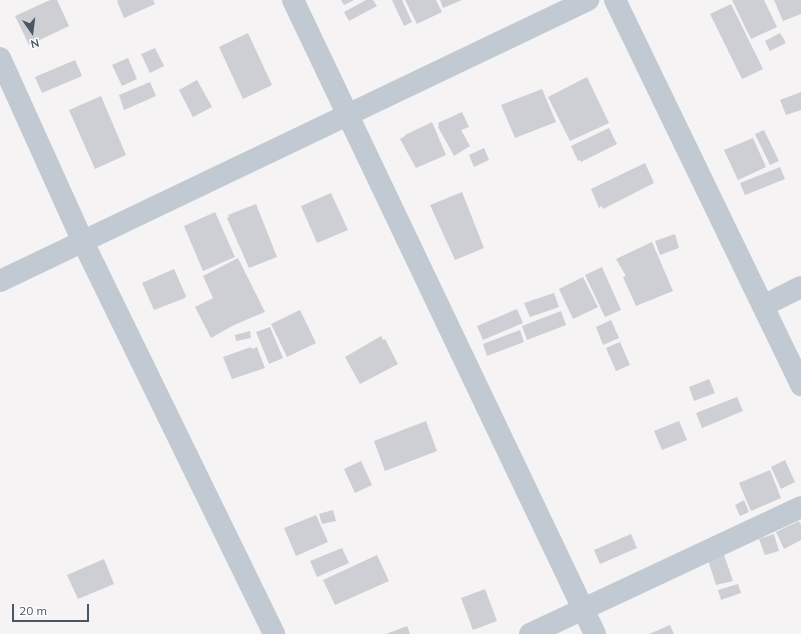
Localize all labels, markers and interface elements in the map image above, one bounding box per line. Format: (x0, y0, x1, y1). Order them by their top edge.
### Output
north arrow (12, 12, 52, 52)
text: N (29, 36, 41, 51)
scale bar (14, 596, 91, 622)
text: 20 m (19, 603, 47, 618)

